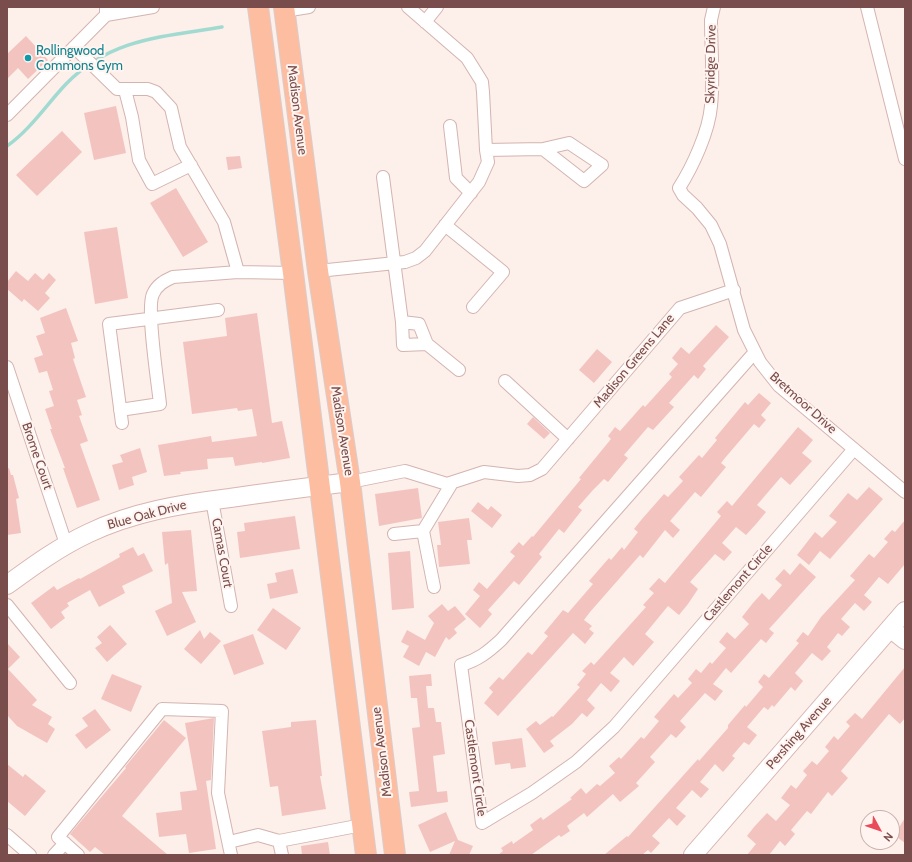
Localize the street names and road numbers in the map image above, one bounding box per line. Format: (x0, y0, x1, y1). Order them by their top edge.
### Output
street label: Skyridge Drive (703, 24, 719, 104)
street label: Madison Avenue (284, 64, 310, 156)
street label: Madison Greens Lane (590, 311, 678, 411)
street label: Bretmoor Drive (766, 369, 840, 437)
street label: Madison Avenue (327, 385, 357, 477)
street label: Brome Court (18, 420, 56, 492)
street label: Blue Oak Drive (106, 497, 188, 533)
street label: Camas Court (208, 517, 236, 589)
street label: Castlemont Circle (700, 541, 776, 625)
street label: Pershing Avenue (763, 694, 835, 772)
street label: Madison Avenue (369, 706, 395, 798)
street label: Castlemont Circle (461, 719, 489, 817)

